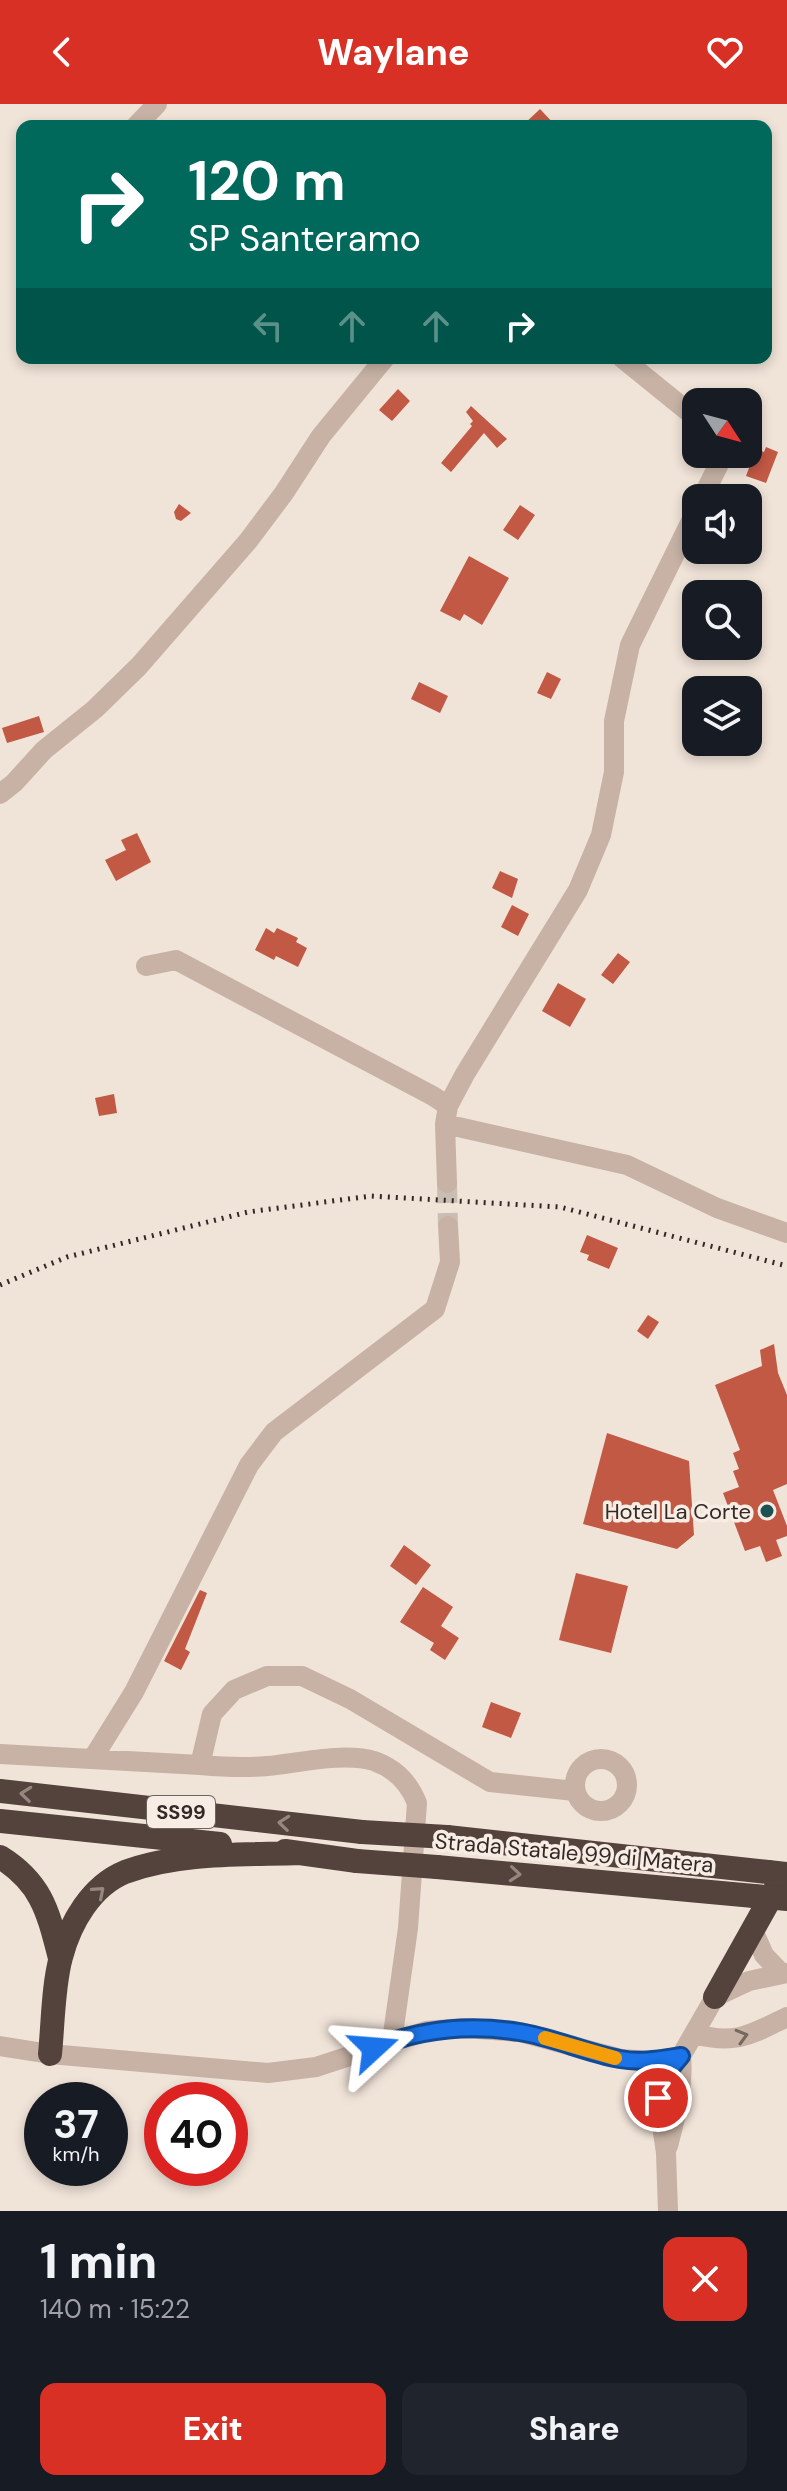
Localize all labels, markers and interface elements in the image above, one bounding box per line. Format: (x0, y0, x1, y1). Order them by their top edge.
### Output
text: Waylane (317, 29, 470, 76)
icon: back (40, 30, 84, 74)
icon: heart (703, 30, 747, 74)
text: 120 m (188, 144, 346, 217)
icon: right (56, 152, 160, 256)
text: SP Santeramo (188, 215, 421, 262)
icon: left (246, 304, 290, 348)
icon: ahead (330, 304, 374, 348)
icon: ahead (414, 304, 458, 348)
icon: right (498, 304, 542, 348)
north arrow (682, 388, 762, 468)
map controls (682, 388, 762, 756)
button: sound (682, 484, 762, 564)
button: search (682, 580, 762, 660)
button: layers (682, 676, 762, 756)
place label: Hotel La Corte (605, 1497, 751, 1526)
marker: Hotel La Corte (758, 1502, 776, 1520)
one-way arrow (19, 1786, 32, 1803)
road number: SS99 (147, 1796, 215, 1828)
one-way arrow (278, 1815, 291, 1832)
street label: Strada Statale 99 di Matera (434, 1826, 714, 1880)
one-way arrow (509, 1865, 522, 1882)
one-way arrow (90, 1887, 105, 1902)
position arrow (332, 2006, 416, 2090)
one-way arrow (735, 2029, 748, 2045)
pin (624, 2064, 692, 2132)
icon: arrive (636, 2076, 680, 2120)
speed limit sign: 40 (144, 2082, 248, 2186)
text: 37 (53, 2098, 99, 2150)
text: km/h (52, 2141, 100, 2167)
text: 1 min (40, 2230, 157, 2293)
button: close (663, 2237, 747, 2321)
text: 140 m · 15:22 (40, 2292, 190, 2326)
button: Exit (40, 2383, 386, 2475)
button: Share (402, 2383, 747, 2475)

